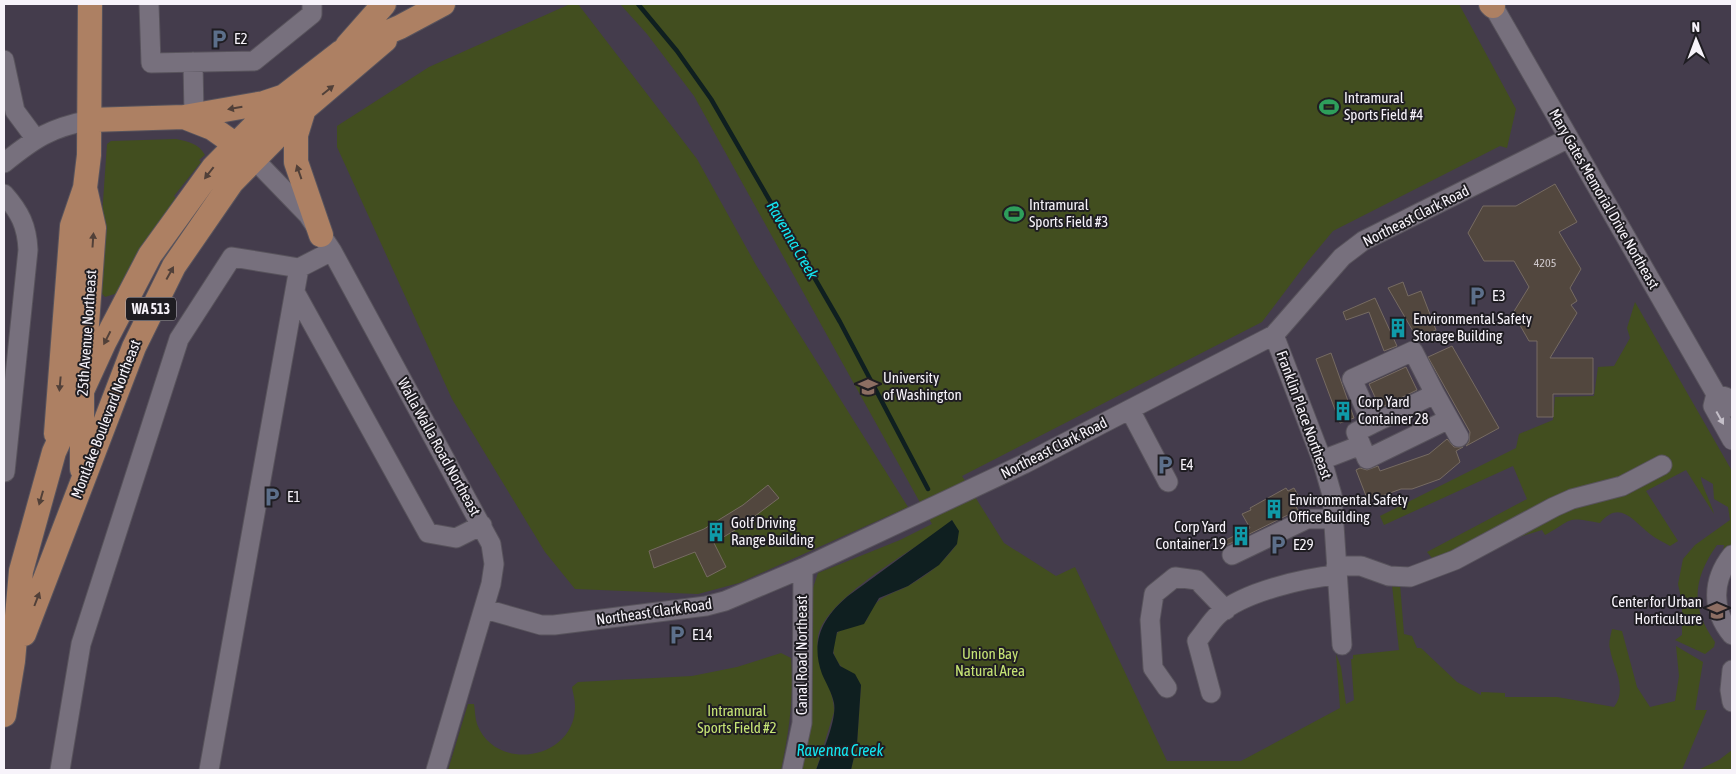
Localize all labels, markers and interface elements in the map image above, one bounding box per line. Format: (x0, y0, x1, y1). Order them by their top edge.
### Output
north arrow (1671, 15, 1721, 65)
text: N (1692, 19, 1700, 35)
parking icon: E2 (208, 28, 230, 50)
place label: E2 (234, 30, 247, 47)
one-way arrow (321, 84, 334, 95)
place label: Intramural Sports Field #4 (1344, 89, 1423, 123)
sports icon: Intramural Sports Field #4 (1318, 96, 1340, 118)
one-way arrow (227, 105, 243, 113)
street label: Mary Gates Memorial Drive Northeast (1546, 106, 1663, 292)
one-way arrow (295, 164, 303, 179)
one-way arrow (204, 166, 214, 180)
street label: Northeast Clark Road (1360, 182, 1472, 250)
place label: Intramural Sports Field #3 (1029, 196, 1108, 230)
water label: Ravenna Creek (763, 198, 823, 283)
sports icon: Intramural Sports Field #3 (1003, 203, 1025, 225)
one-way arrow (89, 232, 97, 248)
house number: 4205 (1534, 256, 1556, 270)
one-way arrow (166, 266, 175, 280)
street label: 25th Avenue Northeast (74, 269, 99, 397)
parking icon: E3 (1466, 285, 1488, 307)
place label: E3 (1492, 287, 1505, 304)
road number: WA 513 (126, 298, 176, 320)
place label: Environmental Safety Storage Building (1413, 310, 1532, 344)
building icon: Environmental Safety Storage Building (1387, 317, 1409, 339)
one-way arrow (103, 331, 111, 345)
street label: Montlake Boulevard Northeast (67, 337, 144, 501)
street label: Franklin Place Northeast (1273, 348, 1336, 481)
place label: University of Washington (883, 369, 962, 403)
street label: Walla Walla Road Northeast (395, 375, 484, 518)
school or university icon: University of Washington (857, 376, 879, 398)
one-way arrow (56, 377, 64, 393)
place label: Corp Yard Container 28 (1358, 393, 1429, 427)
building icon: Corp Yard Container 28 (1332, 400, 1354, 422)
one-way arrow (1715, 411, 1724, 425)
street label: Northeast Clark Road (998, 414, 1110, 482)
parking icon: E4 (1154, 454, 1176, 476)
place label: E4 (1180, 456, 1193, 473)
parking icon: E1 (261, 486, 283, 508)
place label: E1 (287, 488, 300, 505)
one-way arrow (37, 491, 45, 506)
place label: Environmental Safety Office Building (1289, 491, 1408, 525)
building icon: Environmental Safety Office Building (1263, 498, 1285, 520)
place label: Golf Driving Range Building (731, 514, 814, 548)
place label: Corp Yard Container 19 (1156, 518, 1226, 552)
building icon: Golf Driving Range Building (705, 521, 727, 543)
building icon: Corp Yard Container 19 (1230, 525, 1252, 547)
parking icon: E29 (1267, 534, 1289, 556)
place label: E29 (1293, 536, 1314, 553)
one-way arrow (33, 591, 41, 606)
place label: Center for Urban Horticulture (1611, 593, 1702, 627)
street label: Northeast Clark Road (595, 595, 713, 628)
street label: Canal Road Northeast (793, 595, 810, 715)
school or university icon: Center for Urban Horticulture (1706, 600, 1728, 622)
parking icon: E14 (666, 624, 688, 646)
place label: E14 (692, 626, 713, 643)
park label: Union Bay Natural Area (955, 645, 1025, 679)
park label: Intramural Sports Field #2 (697, 702, 777, 736)
water label: Ravenna Creek (797, 741, 884, 759)

